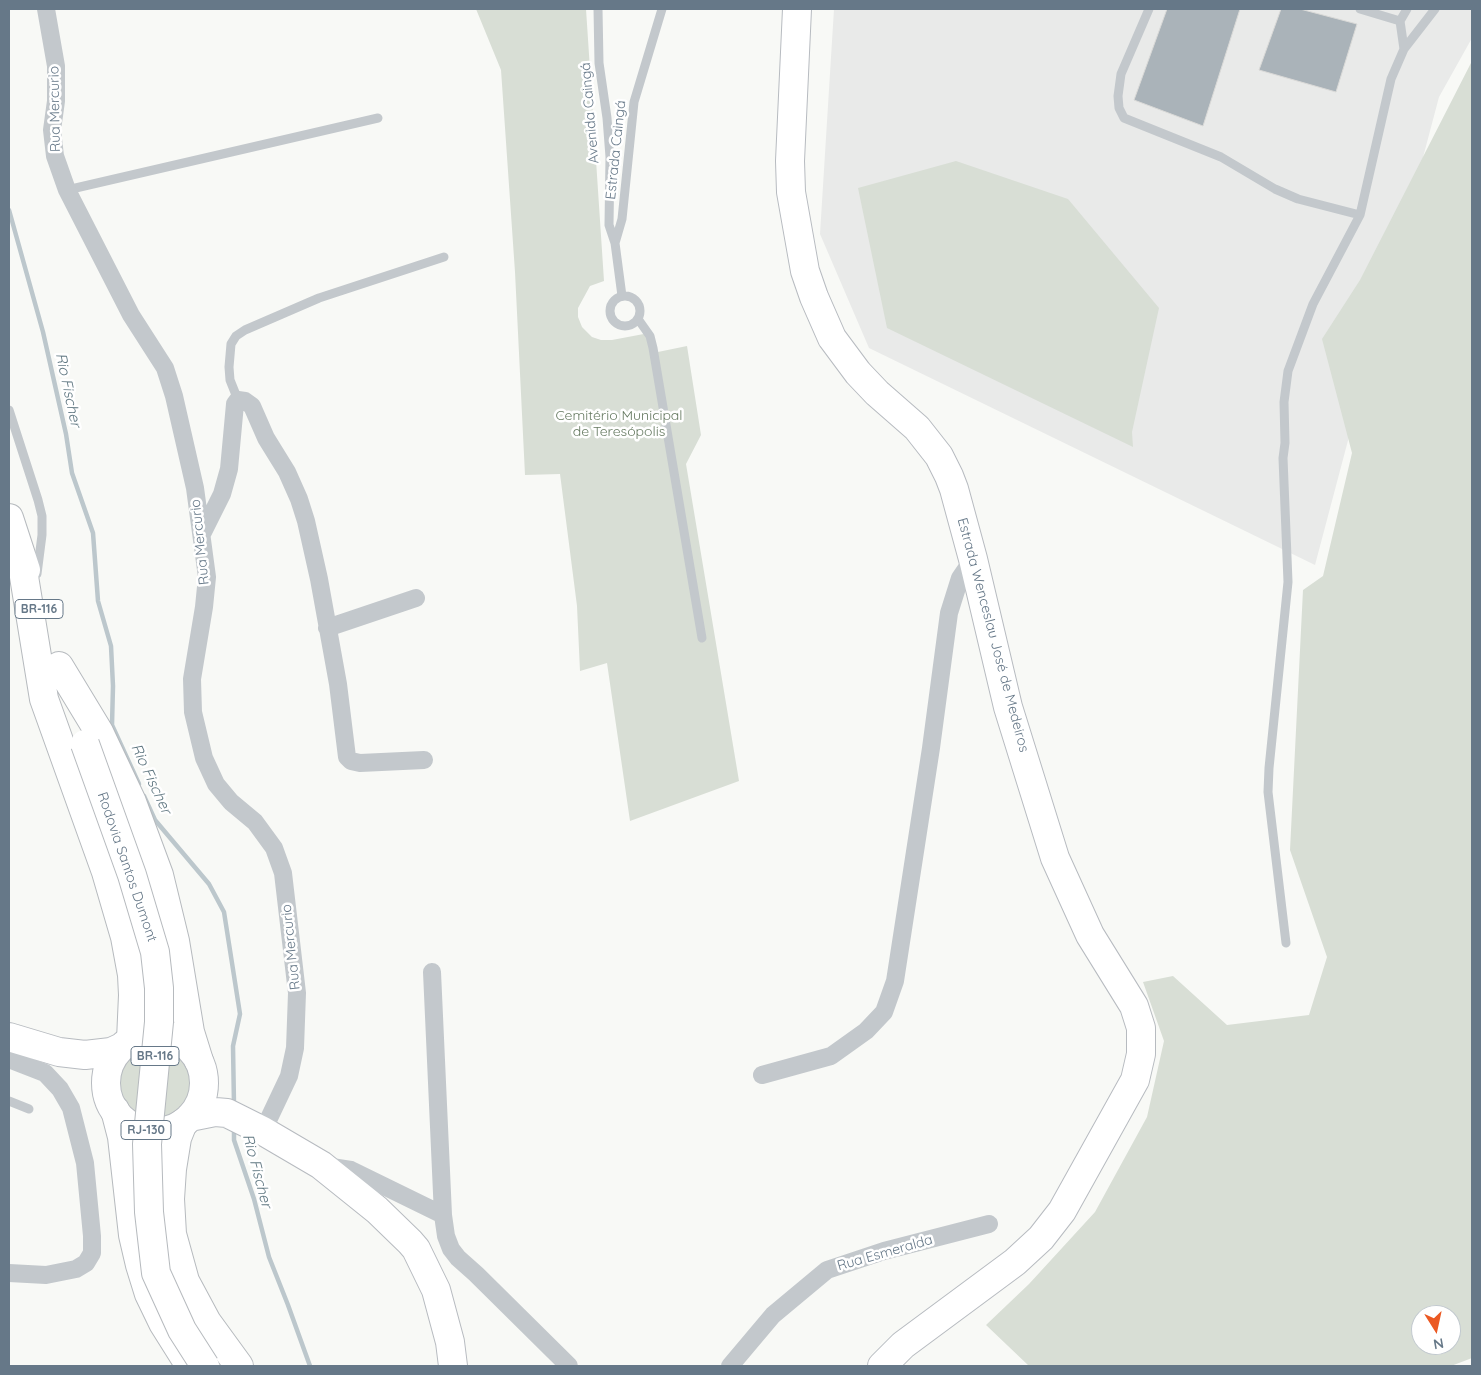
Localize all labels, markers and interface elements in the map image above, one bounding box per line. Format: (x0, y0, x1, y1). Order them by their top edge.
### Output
street label: Avenida Caingá (577, 62, 603, 164)
street label: Rua Mercurio (46, 66, 64, 152)
street label: Estrada Caingá (602, 100, 630, 200)
water label: Rio Fischer (51, 351, 85, 429)
park label: Cemitério Municipal de Teresópolis (555, 408, 683, 441)
street label: Rua Mercurio (187, 498, 213, 586)
street label: Estrada Wenceslau José de Medeiros (954, 516, 1032, 754)
road number: BR-116 (15, 600, 63, 618)
water label: Rio Fischer (127, 741, 175, 817)
street label: Rodovia Santos Dumont (93, 790, 161, 944)
street label: Rua Mercurio (278, 903, 304, 991)
road number: BR-116 (131, 1046, 179, 1066)
road number: RJ-130 (121, 1120, 171, 1140)
water label: Rio Fischer (239, 1132, 275, 1210)
street label: Rua Esmeralda (835, 1231, 935, 1275)
north arrow (1411, 1305, 1461, 1355)
text: N (1432, 1334, 1445, 1354)

